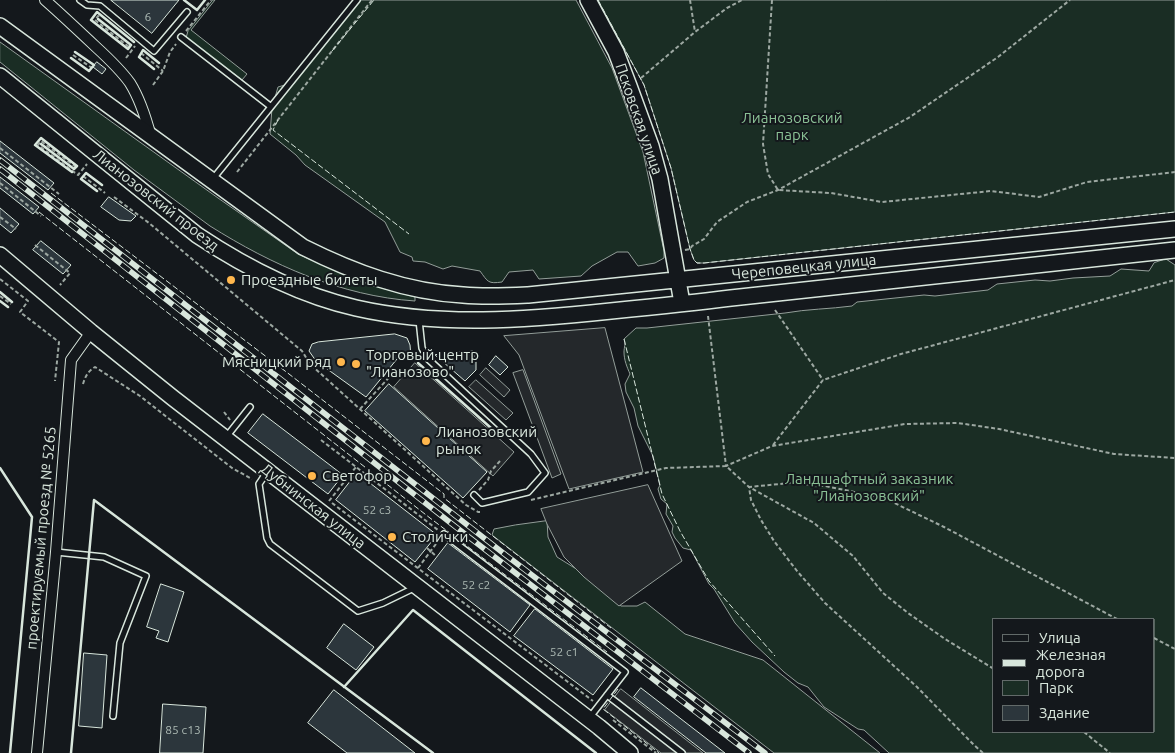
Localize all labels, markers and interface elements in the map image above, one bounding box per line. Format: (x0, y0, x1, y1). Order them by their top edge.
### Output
house number: 6 (145, 10, 151, 24)
street label: Псковская улица (611, 61, 667, 177)
park label: Лианозовский парк (741, 109, 843, 144)
street label: Лианозовский проезд (89, 145, 223, 255)
street label: Череповецкая улица (731, 250, 877, 284)
place label: Проездные билеты (241, 271, 377, 289)
marker: Проездные билеты (225, 274, 237, 286)
place label: Торговый центр "Лианозово" (366, 346, 479, 381)
place label: Мясницкий ряд (222, 353, 331, 371)
marker: Мясницкий ряд (335, 356, 347, 368)
marker: Торговый центр "Лианозово" (350, 358, 362, 370)
place label: Лианозовский рынок (436, 423, 537, 458)
street label: проектируемый проезд № 5265 (22, 426, 60, 650)
marker: Лианозовский рынок (420, 435, 432, 447)
street label: Дубнинская улица (257, 459, 369, 553)
place label: Светофор (322, 467, 392, 485)
marker: Светофор (306, 470, 318, 482)
park label: Ландшафтный заказник "Лианозовский" (785, 470, 953, 505)
house number: 52 с3 (363, 503, 391, 517)
place label: Столички (402, 528, 468, 546)
marker: Столички (386, 531, 398, 543)
house number: 52 с2 (462, 578, 490, 592)
legend (992, 618, 1155, 733)
text: Улица (1039, 629, 1081, 646)
house number: 52 с1 (550, 645, 578, 659)
text: Железная дорога (1036, 646, 1106, 680)
text: Парк (1039, 679, 1074, 696)
text: Здание (1039, 704, 1090, 721)
house number: 85 с13 (165, 723, 201, 737)

